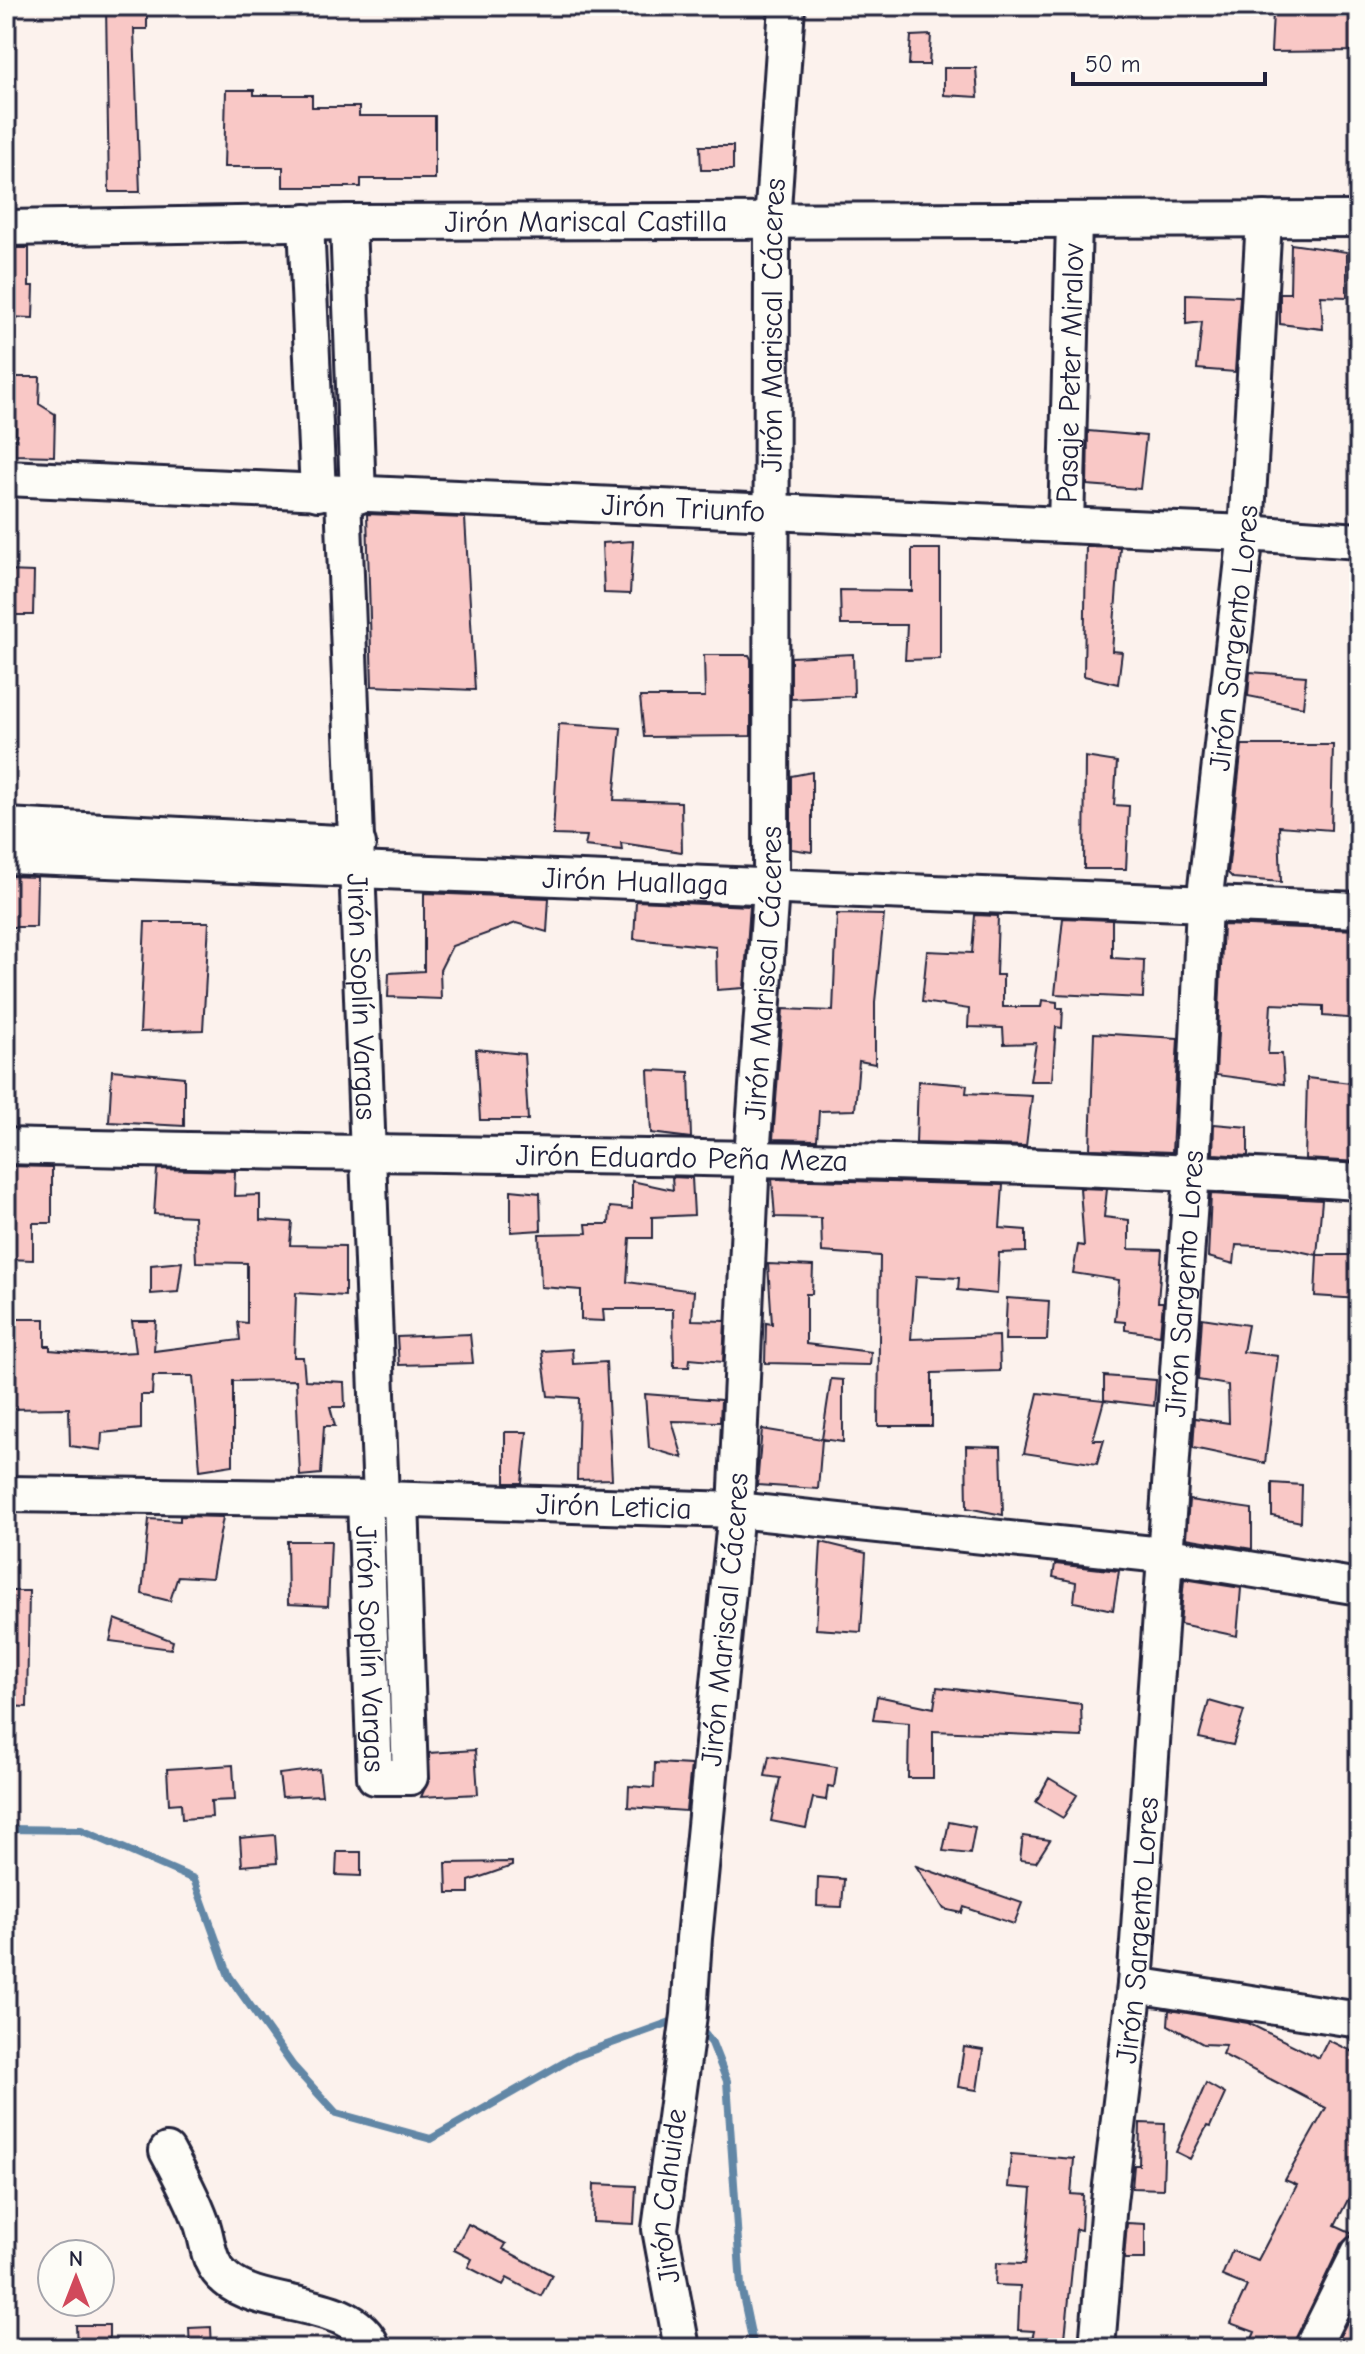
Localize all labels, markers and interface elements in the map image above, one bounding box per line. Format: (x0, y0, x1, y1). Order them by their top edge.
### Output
scale bar (1073, 36, 1265, 86)
text: 50 m (1085, 50, 1141, 78)
street label: Jirón Mariscal Cáceres (754, 177, 793, 473)
street label: Jirón Mariscal Castilla (444, 203, 727, 239)
street label: Pasaje Peter Miralov (1049, 242, 1091, 503)
street label: Jirón Triunfo (601, 487, 766, 529)
street label: Jirón Sargento Lores (1202, 504, 1265, 773)
street label: Jirón Mariscal Cáceres (737, 826, 789, 1121)
street label: Jirón Huallaga (542, 860, 729, 902)
street label: Jirón Soplín Vargas (340, 872, 384, 1121)
street label: Jirón Eduardo Peña Meza (515, 1138, 848, 1178)
street label: Jirón Sargento Lores (1157, 1150, 1210, 1418)
street label: Jirón Mariscal Cáceres (693, 1472, 755, 1768)
street label: Jirón Leticia (535, 1486, 692, 1526)
street label: Jirón Soplín Vargas (348, 1525, 392, 1773)
street label: Jirón Sargento Lores (1108, 1796, 1166, 2065)
street label: Jirón Cahuide (642, 2106, 694, 2287)
north arrow (36, 2238, 116, 2318)
text: N (69, 2246, 83, 2272)

